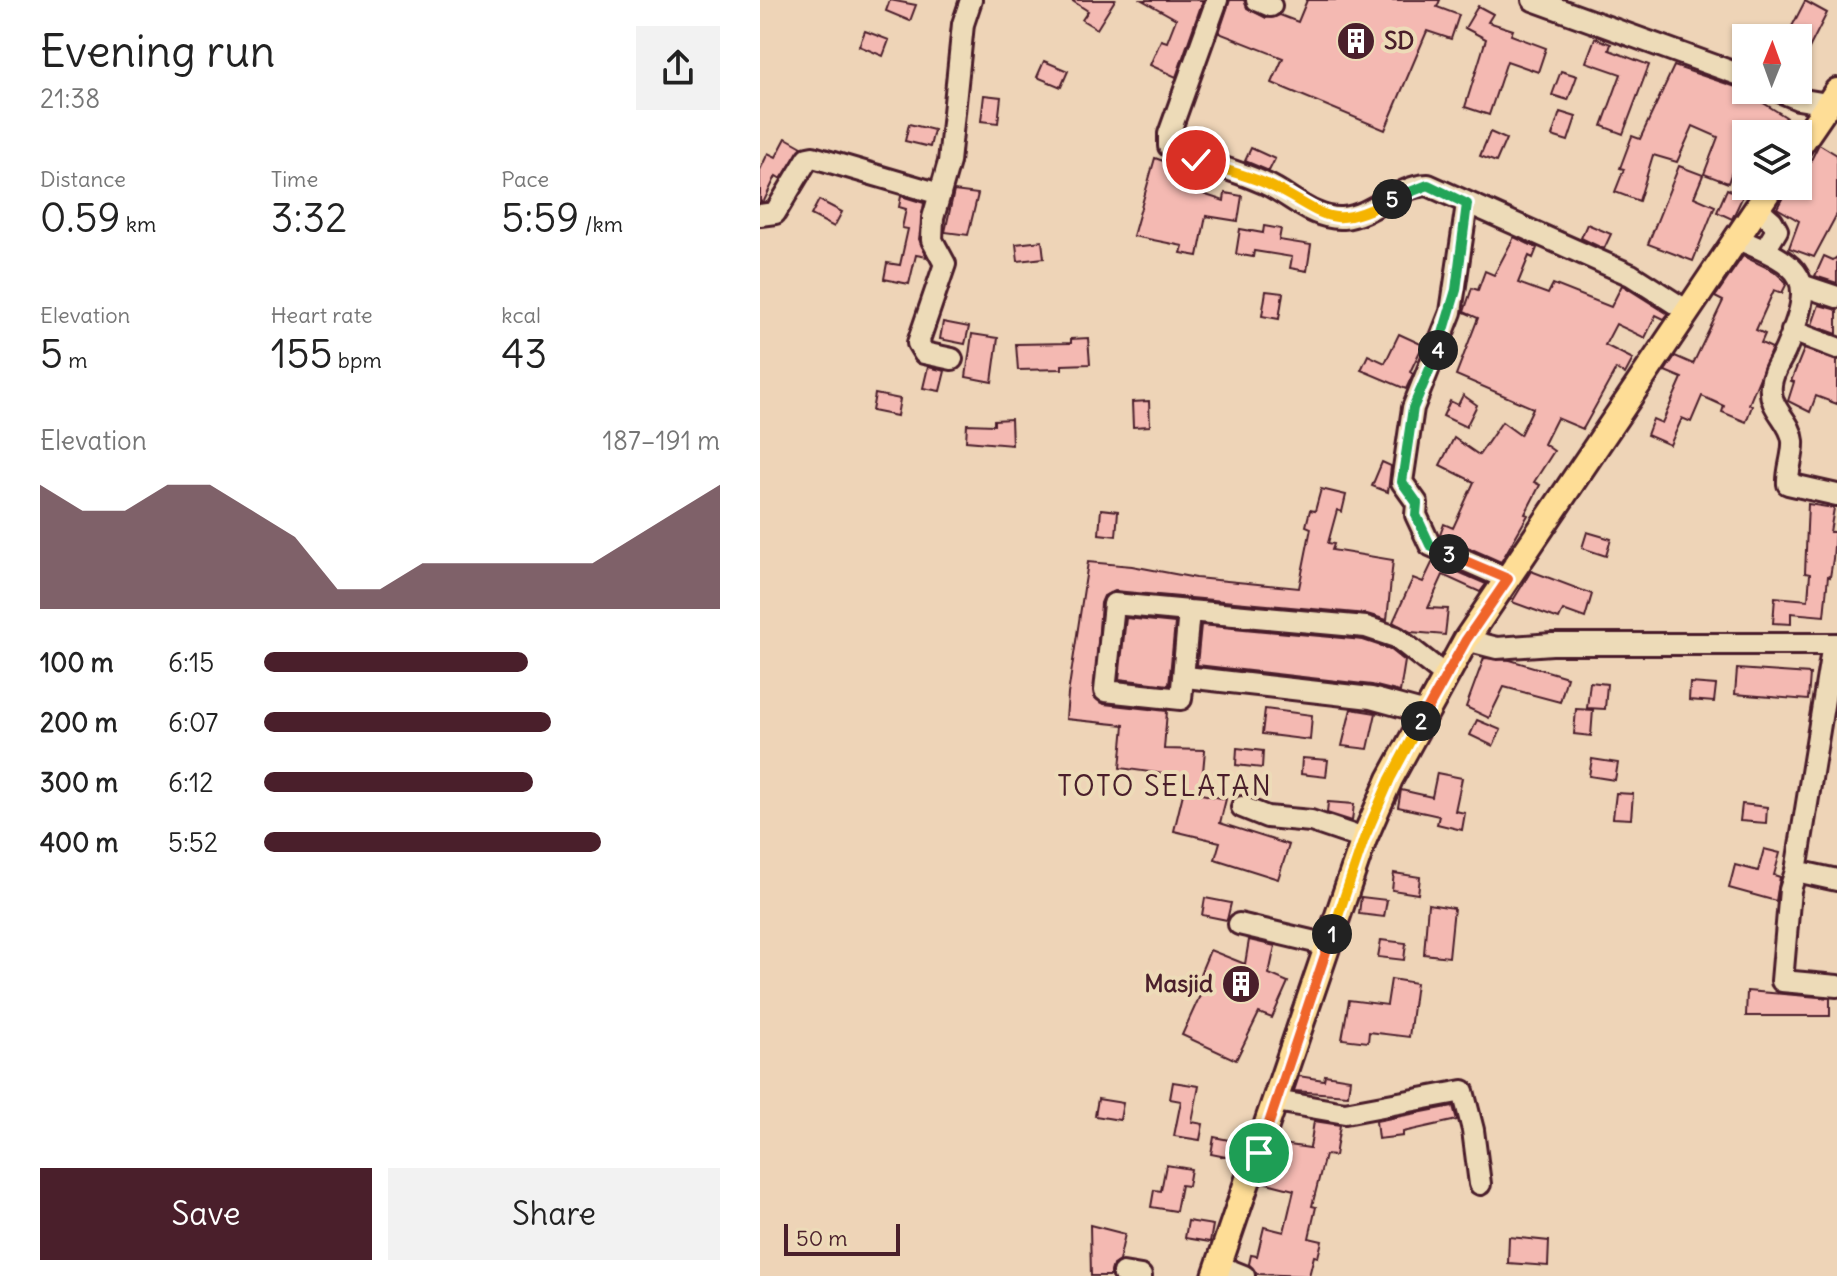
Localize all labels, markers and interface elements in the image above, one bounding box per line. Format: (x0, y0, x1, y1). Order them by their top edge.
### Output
building icon: SD (1335, 20, 1377, 62)
text: Evening run (40, 24, 275, 79)
north arrow (1732, 24, 1812, 104)
map controls (1732, 24, 1812, 200)
place label: SD (1384, 25, 1414, 55)
button: share (636, 26, 720, 110)
text: 21:38 (40, 82, 100, 115)
button: layers (1732, 120, 1812, 200)
pin (1162, 126, 1230, 194)
icon: check (1174, 138, 1218, 182)
text: Distance (40, 165, 126, 193)
text: Time (271, 165, 318, 193)
text: Pace (501, 165, 549, 193)
pin: 5 (1372, 179, 1412, 219)
text: 5 (1386, 185, 1398, 213)
text: 0.59 (40, 193, 121, 243)
text: 3:32 (271, 193, 347, 243)
text: 5:59 (501, 193, 579, 243)
text: km (121, 210, 156, 238)
text: /km (579, 210, 623, 238)
text: Elevation (40, 301, 130, 329)
text: Heart rate (271, 301, 373, 329)
text: kcal (501, 301, 541, 329)
text: 5 (40, 329, 63, 379)
text: 155 (271, 329, 333, 379)
text: 43 (501, 329, 547, 379)
pin: 4 (1418, 330, 1458, 370)
text: 4 (1432, 336, 1444, 364)
text: m (63, 346, 88, 374)
text: bpm (333, 346, 382, 374)
text: Elevation (40, 424, 147, 457)
text: 187–191 m (603, 424, 720, 457)
pin: 3 (1429, 534, 1469, 574)
text: 3 (1443, 540, 1455, 568)
text: 100 m (40, 646, 114, 679)
text: 6:15 (168, 646, 214, 679)
pin: 2 (1401, 701, 1441, 741)
text: 200 m (40, 706, 117, 739)
text: 6:07 (168, 706, 218, 739)
text: 2 (1415, 707, 1427, 735)
text: 300 m (40, 766, 118, 799)
text: 6:12 (168, 766, 213, 799)
district label: TOTO SELATAN (1057, 768, 1273, 804)
text: 400 m (40, 826, 118, 859)
text: 5:52 (168, 826, 218, 859)
pin: 1 (1312, 914, 1352, 954)
text: 1 (1328, 920, 1336, 948)
building icon: Masjid (1220, 963, 1262, 1005)
place label: Masjid (1144, 968, 1213, 998)
pin (1225, 1119, 1293, 1187)
icon: arrive (1237, 1131, 1281, 1175)
button: Save (40, 1168, 372, 1260)
button: Share (388, 1168, 720, 1260)
scale bar (784, 1220, 900, 1256)
text: 50 m (796, 1224, 848, 1252)

